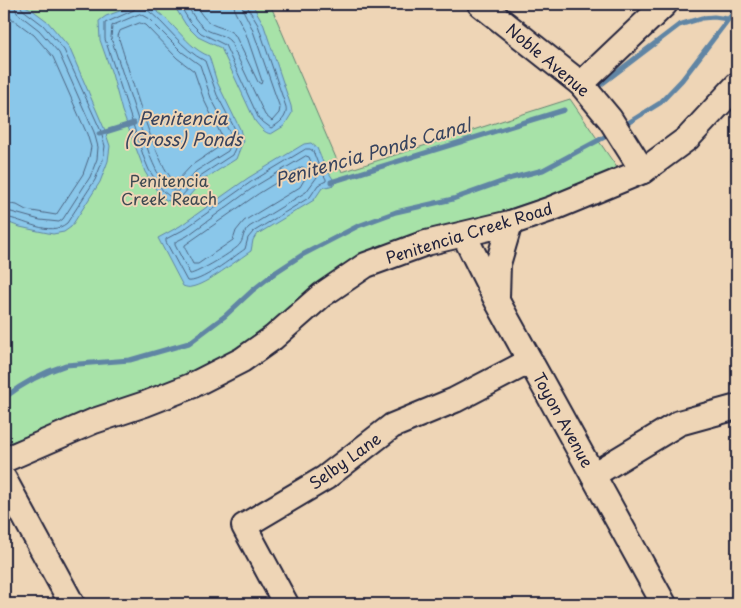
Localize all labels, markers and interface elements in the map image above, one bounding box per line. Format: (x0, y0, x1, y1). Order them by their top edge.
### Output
street label: Noble Avenue (502, 17, 596, 102)
water label: Penitencia (Gross) Ponds (124, 104, 244, 152)
water label: Penitencia Ponds Canal (271, 110, 477, 192)
park label: Penitencia Creek Reach (121, 168, 217, 210)
street label: Penitencia Creek Road (382, 195, 555, 269)
street label: Toyon Avenue (528, 367, 600, 472)
street label: Selby Lane (303, 426, 386, 495)

